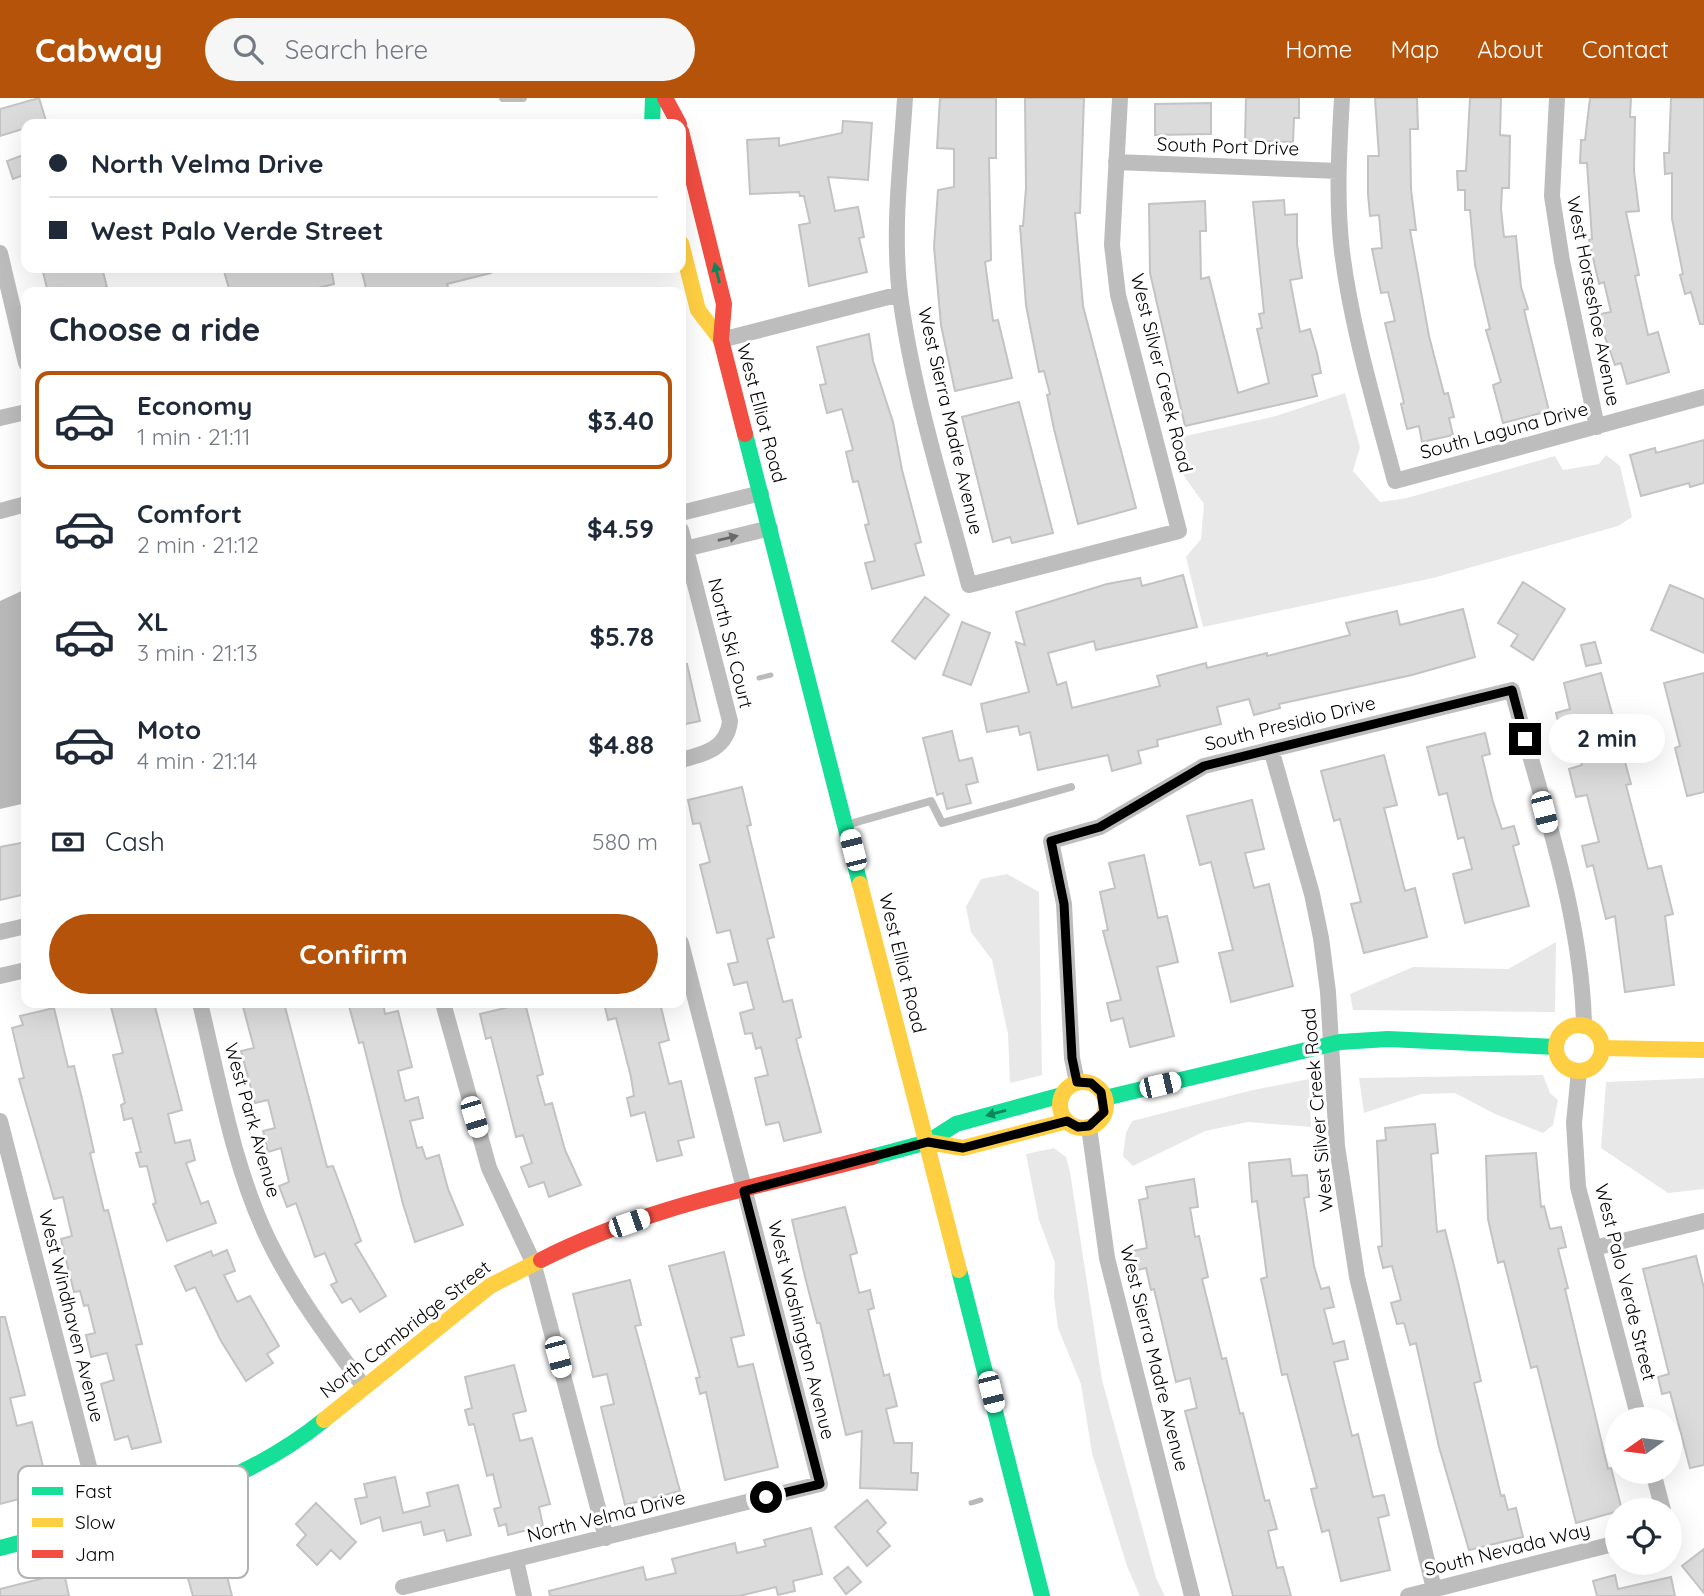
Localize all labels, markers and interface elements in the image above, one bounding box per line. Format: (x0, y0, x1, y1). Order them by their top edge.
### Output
search box (205, 18, 695, 81)
text: Cabway (35, 29, 163, 70)
icon: search (229, 30, 267, 68)
text: Search here (285, 33, 428, 66)
text: Home (1285, 34, 1352, 64)
text: Map (1390, 34, 1439, 64)
text: About (1477, 34, 1544, 64)
text: Contact (1582, 34, 1669, 64)
street label: South Port Drive (1156, 132, 1300, 160)
text: North Velma Drive (91, 147, 324, 180)
street label: West Horseshoe Avenue (1562, 194, 1626, 408)
text: West Palo Verde Street (91, 214, 383, 247)
one-way arrow (711, 262, 722, 284)
street label: West Silver Creek Road (1126, 271, 1198, 475)
street label: West Sierra Madre Avenue (913, 305, 989, 537)
text: Choose a ride (49, 309, 261, 349)
street label: West Elliot Road (732, 341, 792, 485)
icon: car (53, 389, 116, 452)
text: Economy (137, 389, 252, 422)
street label: South Laguna Drive (1417, 396, 1591, 464)
text: $3.40 (588, 404, 654, 437)
text: 1 min · 21:11 (137, 422, 251, 451)
icon: car (53, 497, 116, 560)
text: Comfort (137, 497, 242, 530)
text: $4.59 (587, 512, 654, 545)
text: 2 min · 21:12 (137, 530, 259, 559)
one-way arrow (717, 532, 739, 543)
street label: North Ski Court (703, 575, 759, 711)
icon: car (53, 605, 116, 668)
text: XL (137, 605, 169, 638)
text: $5.78 (590, 620, 654, 653)
text: 3 min · 21:13 (137, 638, 258, 667)
street label: South Presidio Drive (1202, 690, 1378, 756)
icon: car (53, 713, 116, 776)
text: Moto (137, 713, 201, 746)
callout: 2 min (1550, 714, 1665, 764)
route end (1509, 723, 1541, 755)
text: 2 min (1577, 724, 1637, 753)
text: $4.88 (588, 728, 654, 761)
text: 4 min · 21:14 (137, 746, 257, 775)
car (1529, 789, 1560, 835)
icon: cash (49, 823, 87, 861)
text: Cash (105, 825, 165, 858)
text: 580 m (592, 827, 658, 856)
car (838, 827, 869, 873)
street label: West Elliot Road (874, 891, 932, 1035)
button: Confirm (49, 914, 658, 994)
street label: West Silver Creek Road (1296, 1007, 1338, 1213)
street label: West Park Avenue (219, 1040, 287, 1200)
car (1138, 1070, 1183, 1100)
car (458, 1094, 491, 1140)
one-way arrow (985, 1108, 1007, 1119)
street label: West Palo Verde Street (1590, 1181, 1662, 1383)
car (606, 1206, 653, 1240)
street label: West Windhaven Avenue (34, 1207, 110, 1425)
street label: West Washington Avenue (763, 1218, 841, 1442)
street label: West Sierra Madre Avenue (1115, 1242, 1195, 1474)
street label: North Cambridge Street (315, 1255, 495, 1403)
car (543, 1334, 574, 1380)
car (976, 1369, 1007, 1415)
north arrow (1605, 1407, 1682, 1484)
map controls (1605, 1407, 1682, 1575)
legend (18, 1466, 248, 1578)
text: Fast (75, 1479, 112, 1503)
route start (750, 1481, 782, 1513)
street label: North Velma Drive (524, 1485, 688, 1547)
button: locate (1605, 1498, 1682, 1575)
text: Slow (75, 1510, 116, 1534)
street label: South Nevada Way (1422, 1517, 1592, 1581)
text: Jam (75, 1542, 115, 1566)

